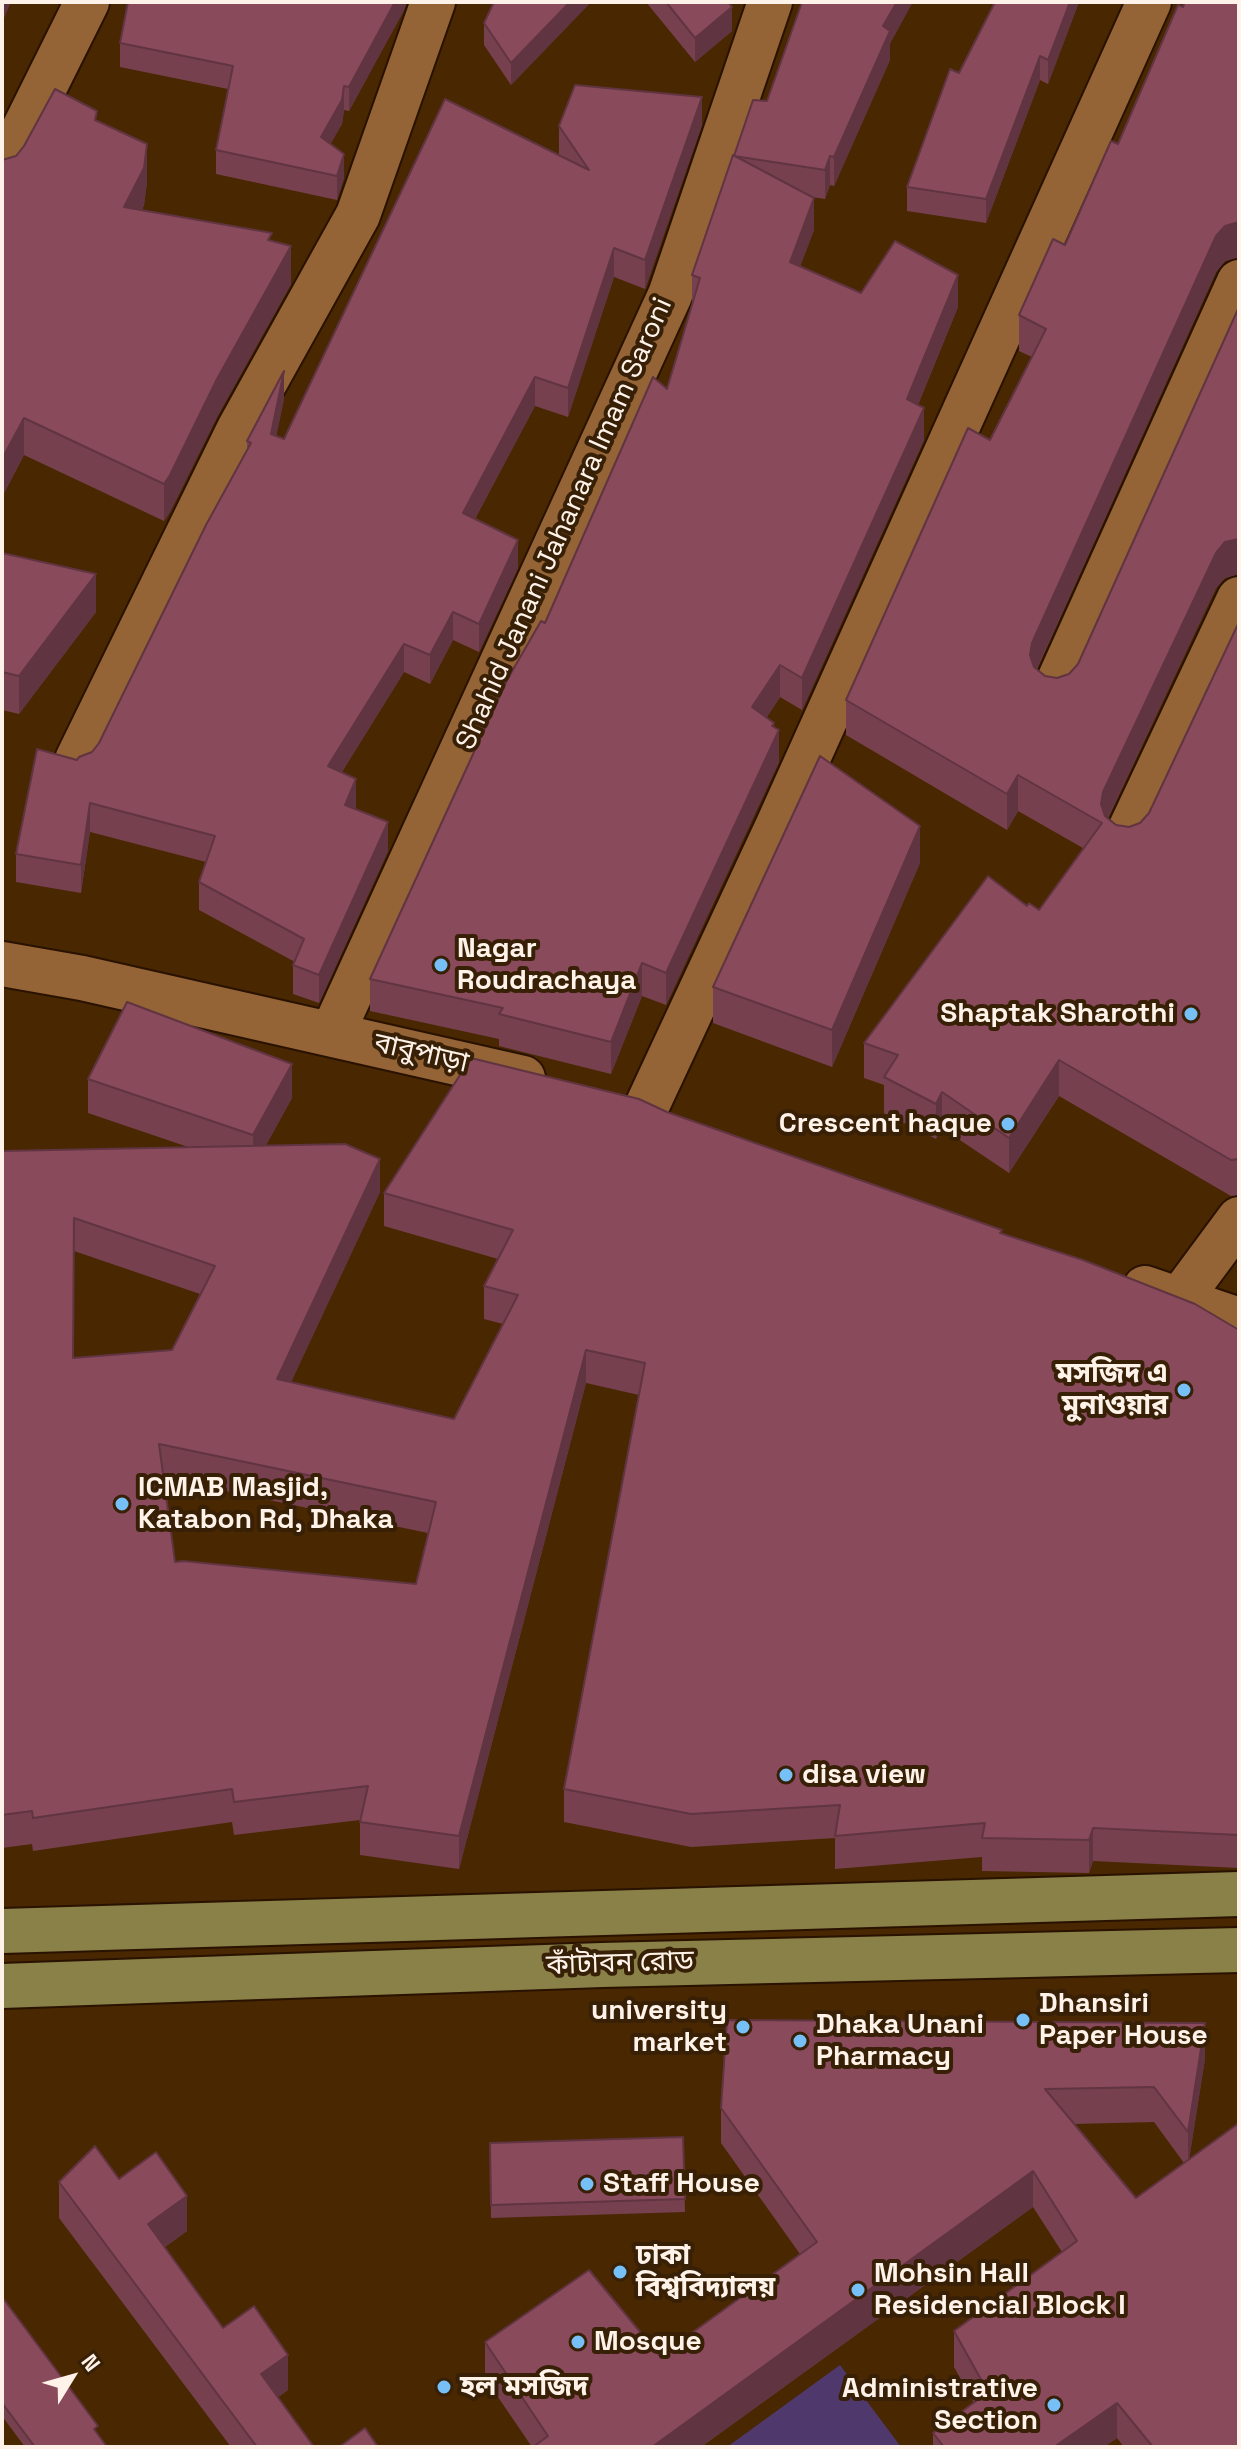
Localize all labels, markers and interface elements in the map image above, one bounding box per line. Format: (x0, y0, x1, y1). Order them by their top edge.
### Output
street label: Shahid Janani Jahanara Imam Saroni (450, 293, 680, 755)
place label: Nagar Roudrachaya (457, 932, 636, 998)
marker: Nagar Roudrachaya (432, 956, 450, 974)
place label: Shaptak Sharothi (940, 997, 1175, 1031)
marker: Shaptak Sharothi (1182, 1005, 1200, 1023)
street label: বাবুপাড়া (371, 1027, 471, 1081)
place label: Crescent haque (779, 1107, 992, 1141)
marker: Crescent haque (999, 1115, 1017, 1133)
place label: মসজিদ এ মুনাওয়ার (1056, 1357, 1168, 1423)
marker: মসজিদ এ মুনাওয়ার (1175, 1381, 1193, 1399)
place label: ICMAB Masjid, Katabon Rd, Dhaka (138, 1471, 394, 1537)
marker: ICMAB Masjid, Katabon Rd, Dhaka (113, 1495, 131, 1513)
place label: disa view (802, 1758, 926, 1792)
marker: disa view (777, 1766, 795, 1784)
street label: কাঁটাবন রোড (546, 1945, 694, 1983)
place label: Dhansiri Paper House (1039, 1987, 1208, 2053)
place label: university market (591, 1994, 727, 2060)
place label: Dhaka Unani Pharmacy (816, 2008, 984, 2074)
marker: Dhansiri Paper House (1014, 2011, 1032, 2029)
marker: university market (734, 2018, 752, 2036)
marker: Dhaka Unani Pharmacy (791, 2032, 809, 2050)
place label: Staff House (603, 2167, 760, 2201)
marker: Staff House (578, 2175, 596, 2193)
place label: ঢাকা বিশ্ববিদ্যালয় (636, 2239, 775, 2305)
place label: Mohsin Hall Residencial Block I (874, 2257, 1126, 2323)
marker: ঢাকা বিশ্ববিদ্যালয় (611, 2263, 629, 2281)
marker: Mohsin Hall Residencial Block I (849, 2281, 867, 2299)
place label: Mosque (594, 2325, 702, 2359)
marker: Mosque (569, 2333, 587, 2351)
north arrow (32, 2337, 112, 2417)
text: N (76, 2348, 107, 2377)
place label: হল মসজিদ (460, 2370, 588, 2404)
place label: Administrative Section (842, 2372, 1038, 2438)
marker: হল মসজিদ (435, 2378, 453, 2396)
marker: Administrative Section (1045, 2396, 1063, 2414)

